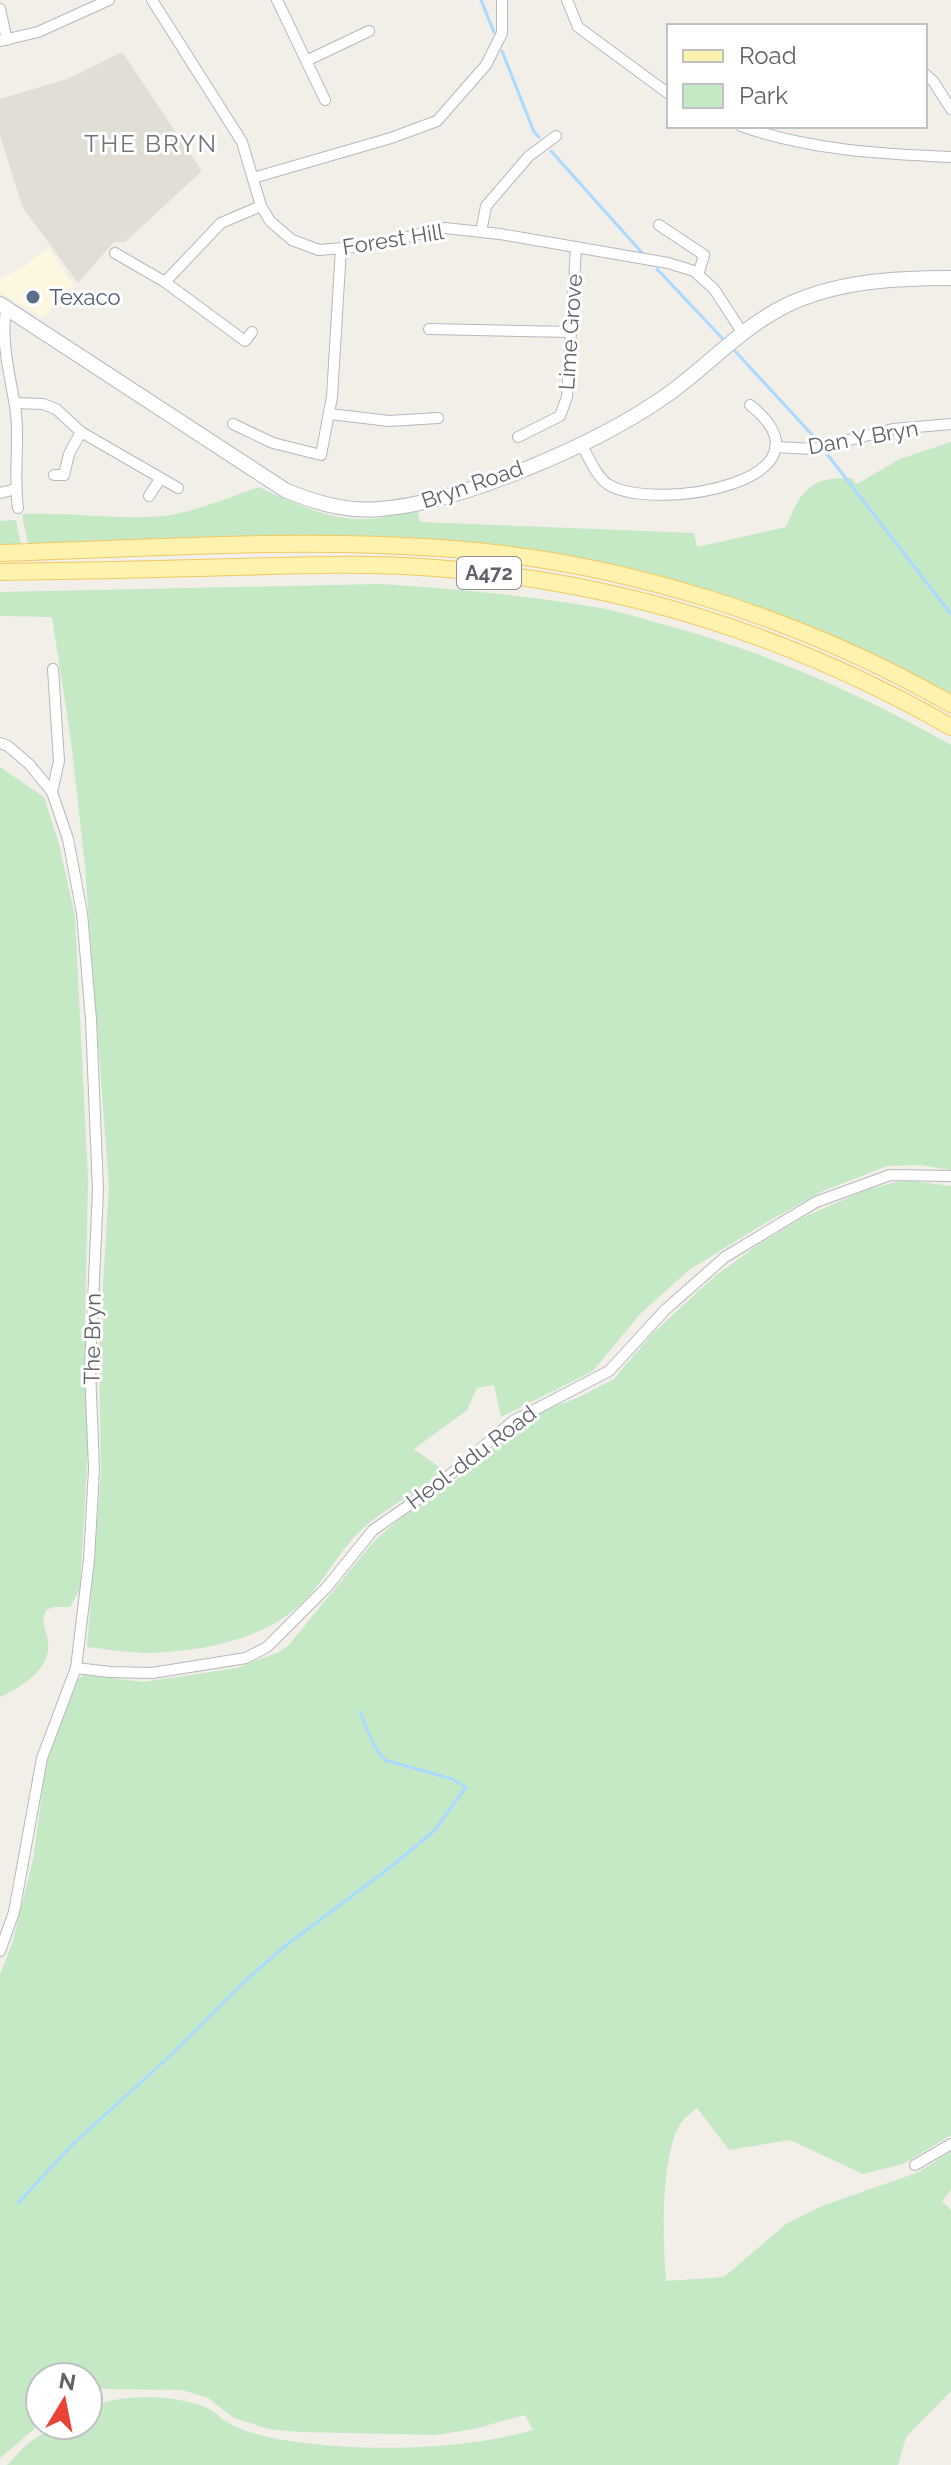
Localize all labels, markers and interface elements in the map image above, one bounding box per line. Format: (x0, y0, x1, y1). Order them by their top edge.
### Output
legend (667, 24, 927, 128)
text: Road (739, 41, 797, 70)
text: Park (739, 81, 788, 110)
district label: THE BRYN (84, 129, 218, 158)
street label: Forest Hill (340, 218, 446, 260)
street label: Lime Grove (553, 273, 587, 391)
place label: Texaco (49, 284, 120, 310)
marker: Texaco (24, 288, 42, 306)
street label: Dan Y Bryn (806, 415, 920, 459)
street label: Bryn Road (418, 455, 526, 513)
road number: A472 (457, 557, 521, 589)
street label: The Bryn (78, 1293, 106, 1385)
street label: Heol-ddu Road (401, 1400, 541, 1514)
north arrow (24, 2361, 104, 2441)
text: N (57, 2367, 78, 2396)

